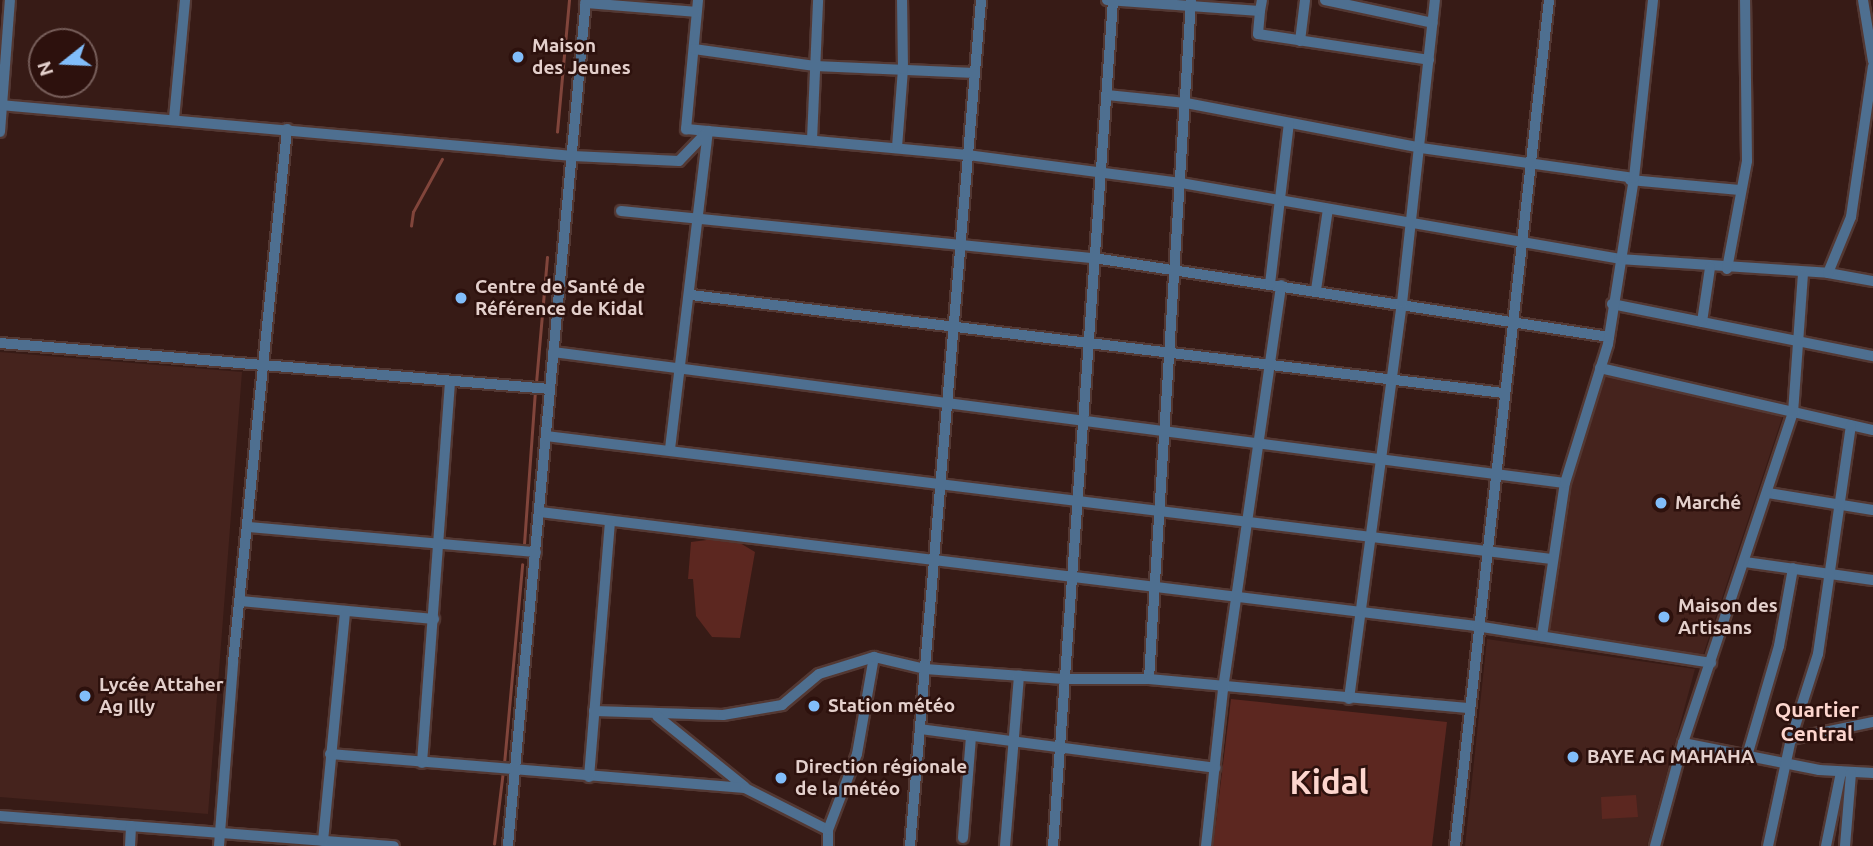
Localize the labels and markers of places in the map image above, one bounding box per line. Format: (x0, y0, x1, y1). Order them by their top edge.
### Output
place label: Maison des Jeunes (532, 35, 631, 79)
marker: Maison des Jeunes (510, 49, 526, 65)
place label: Centre de Santé de Référence de Kidal (475, 276, 645, 320)
marker: Centre de Santé de Référence de Kidal (453, 290, 469, 306)
place label: Marché (1675, 492, 1741, 514)
marker: Marché (1653, 495, 1669, 511)
place label: Maison des Artisans (1678, 595, 1778, 639)
marker: Maison des Artisans (1656, 609, 1672, 625)
place label: Lycée Attaher Ag Illy (99, 674, 224, 718)
marker: Lycée Attaher Ag Illy (77, 688, 93, 704)
place label: Station météo (828, 695, 955, 717)
marker: Station météo (806, 698, 822, 714)
place label: BAYE AG MAHAHA (1587, 746, 1754, 768)
marker: BAYE AG MAHAHA (1565, 749, 1581, 765)
place label: Direction régionale de la météo (795, 756, 967, 800)
marker: Direction régionale de la météo (773, 770, 789, 786)

